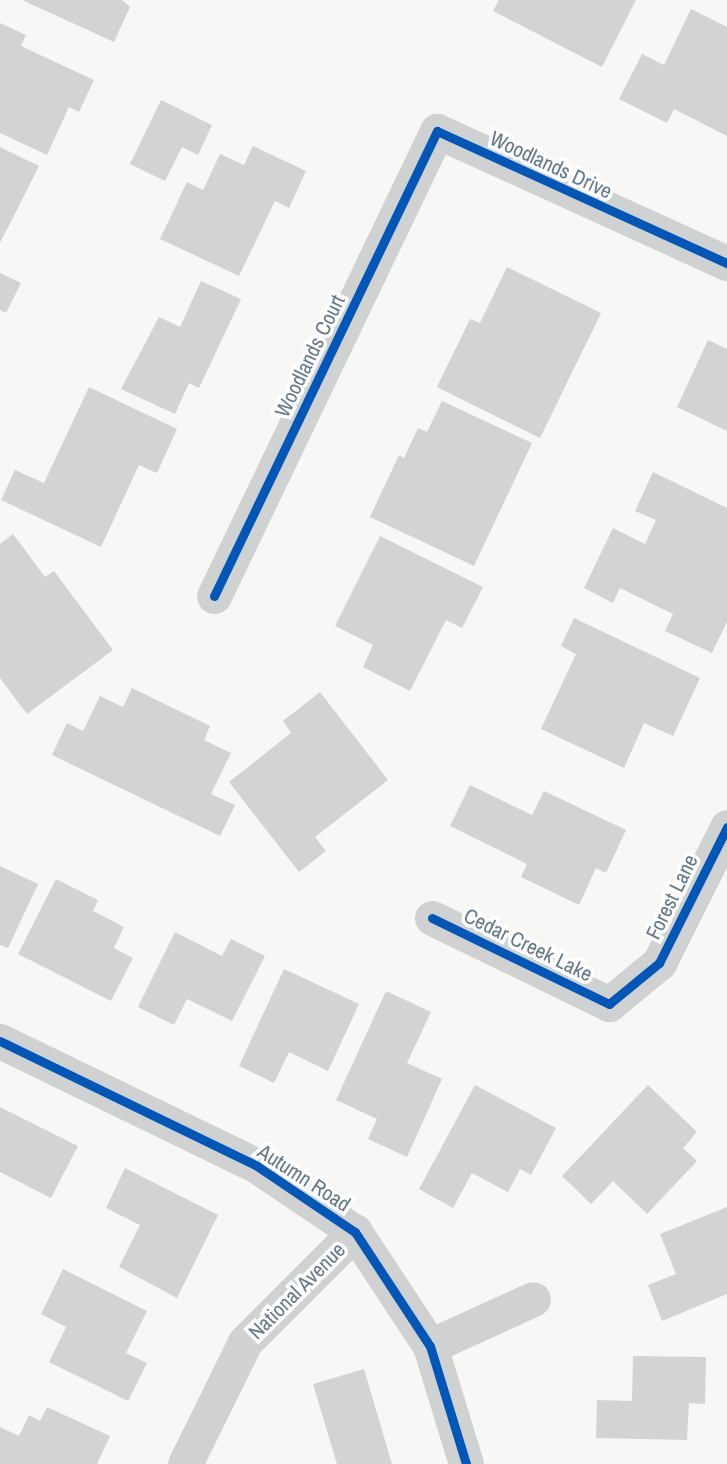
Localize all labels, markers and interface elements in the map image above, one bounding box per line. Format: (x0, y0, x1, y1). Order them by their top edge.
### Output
street label: Woodlands Drive (486, 126, 616, 204)
street label: Woodlands Court (270, 291, 350, 421)
street label: Forest Lane (641, 851, 703, 943)
street label: Cedar Creek Lake (460, 903, 596, 987)
street label: Autumn Road (253, 1139, 355, 1217)
street label: National Avenue (243, 1237, 351, 1345)

